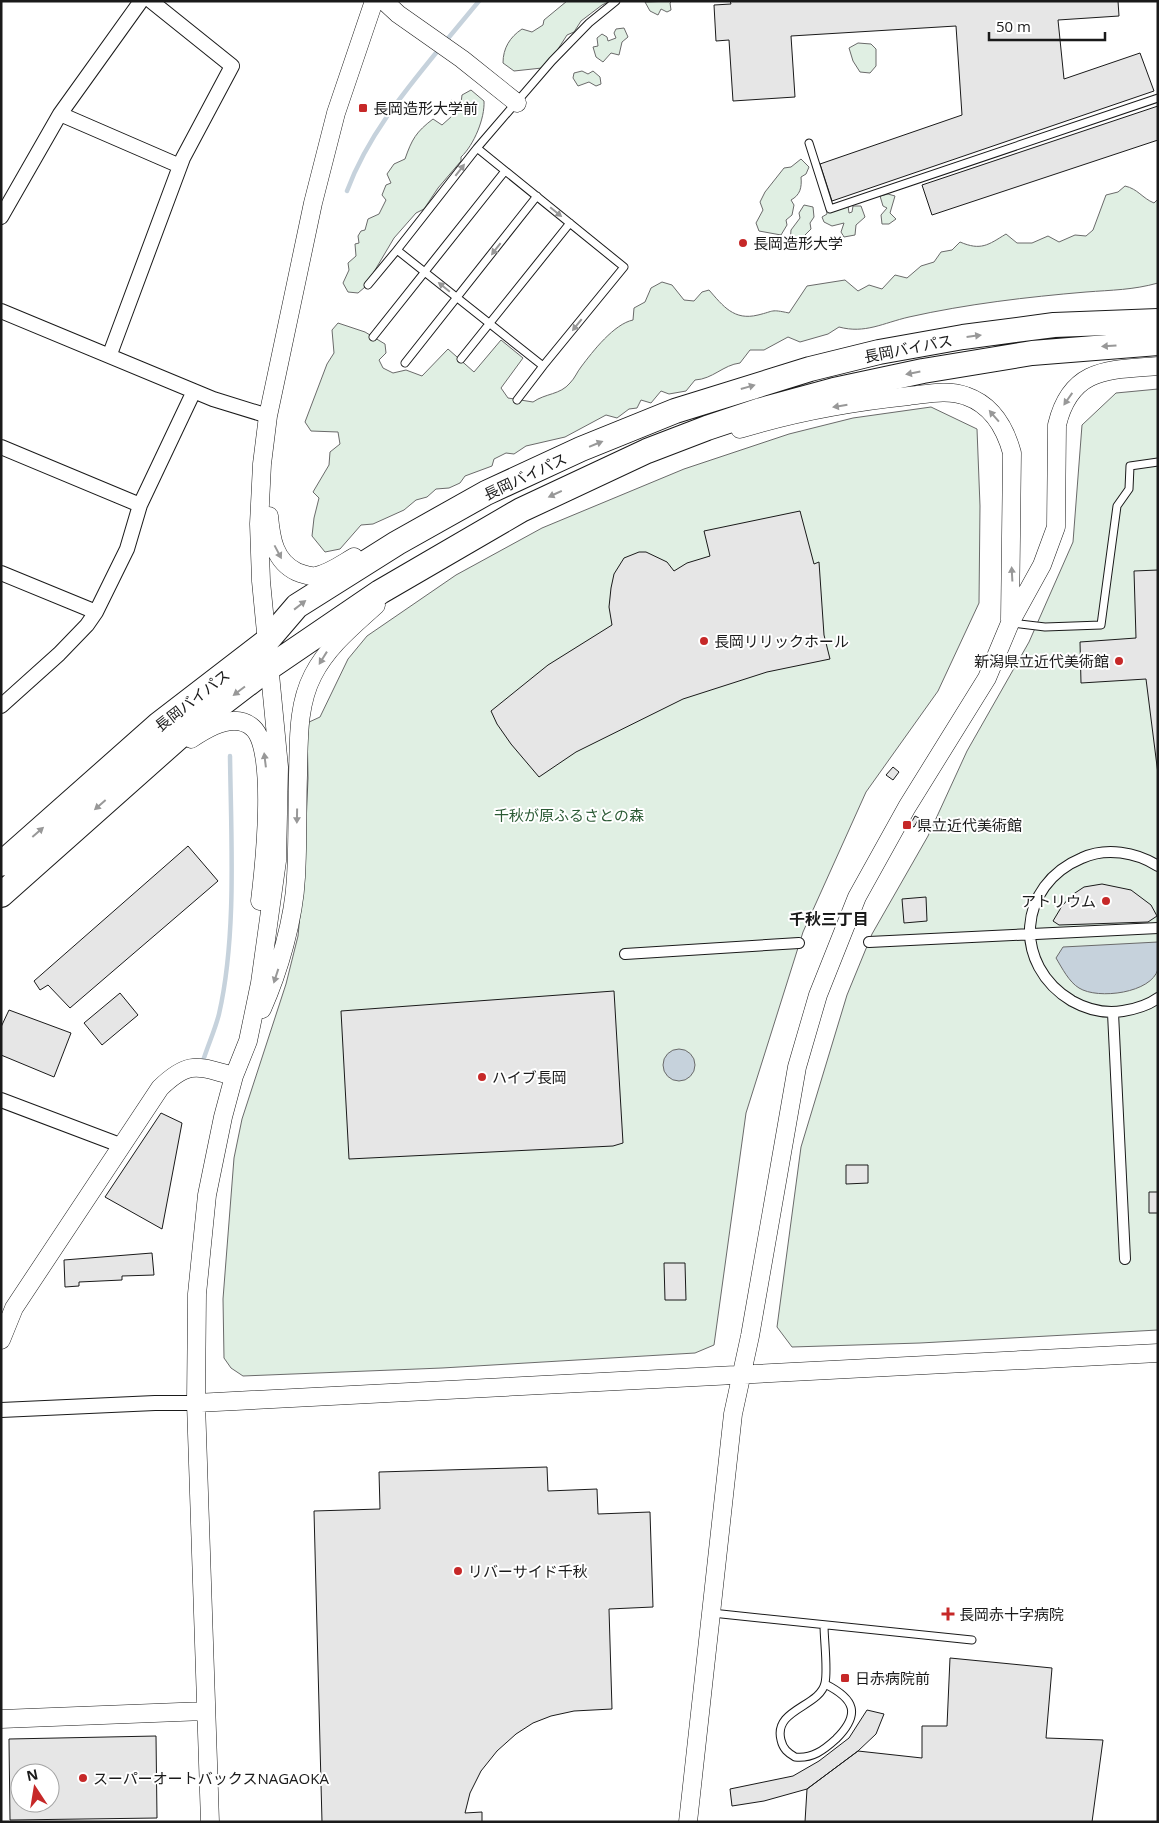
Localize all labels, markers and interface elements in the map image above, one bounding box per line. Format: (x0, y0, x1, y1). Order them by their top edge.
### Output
scale bar (989, 10, 1105, 42)
text: 50 m (996, 16, 1031, 36)
place label: 長岡造形大学前 (373, 98, 478, 118)
marker: 長岡造形大学前 (357, 102, 369, 114)
one-way arrow (454, 163, 465, 176)
one-way arrow (549, 206, 562, 217)
place label: 長岡造形大学 (753, 233, 843, 253)
marker: 長岡造形大学 (737, 237, 749, 249)
one-way arrow (491, 242, 501, 255)
one-way arrow (438, 282, 451, 293)
one-way arrow (571, 318, 582, 331)
street label: 長岡バイパス (862, 330, 954, 366)
one-way arrow (967, 331, 983, 339)
one-way arrow (1101, 343, 1117, 351)
one-way arrow (905, 369, 921, 377)
one-way arrow (740, 383, 755, 391)
one-way arrow (1063, 392, 1073, 406)
one-way arrow (832, 402, 848, 410)
one-way arrow (989, 410, 1000, 423)
one-way arrow (588, 439, 603, 447)
street label: 長岡バイパス (480, 448, 570, 504)
one-way arrow (548, 491, 562, 499)
one-way arrow (274, 545, 282, 560)
one-way arrow (1007, 566, 1015, 582)
one-way arrow (293, 600, 307, 610)
place label: 長岡リリックホール (714, 631, 849, 651)
marker: 長岡リリックホール (698, 635, 710, 647)
place label: 新潟県立近代美術館 (974, 651, 1109, 671)
one-way arrow (318, 652, 328, 665)
marker: 新潟県立近代美術館 (1113, 655, 1125, 667)
street label: 長岡バイパス (150, 665, 234, 735)
one-way arrow (233, 685, 246, 696)
one-way arrow (261, 752, 269, 768)
one-way arrow (95, 799, 107, 811)
park label: 千秋が原ふるさとの森 (494, 805, 644, 825)
one-way arrow (293, 808, 301, 824)
place label: 県立近代美術館 (917, 815, 1022, 835)
marker: 県立近代美術館 (901, 819, 913, 831)
one-way arrow (31, 826, 44, 837)
place label: アトリウム (1021, 891, 1096, 911)
marker: アトリウム (1100, 895, 1112, 907)
district label: 千秋三丁目 (789, 908, 869, 930)
one-way arrow (272, 969, 280, 984)
place label: ハイブ長岡 (492, 1067, 567, 1087)
marker: ハイブ長岡 (476, 1071, 488, 1083)
place label: リバーサイド千秋 (468, 1561, 588, 1581)
marker: リバーサイド千秋 (452, 1565, 464, 1577)
place label: 長岡赤十字病院 (959, 1604, 1064, 1624)
marker: 長岡赤十字病院 (941, 1607, 955, 1621)
place label: 日赤病院前 (855, 1668, 930, 1688)
marker: 日赤病院前 (839, 1672, 851, 1684)
north arrow (10, 1763, 60, 1813)
text: N (25, 1764, 40, 1785)
place label: スーパーオートバックスNAGAOKA (93, 1768, 329, 1788)
marker: スーパーオートバックスNAGAOKA (77, 1772, 89, 1784)

